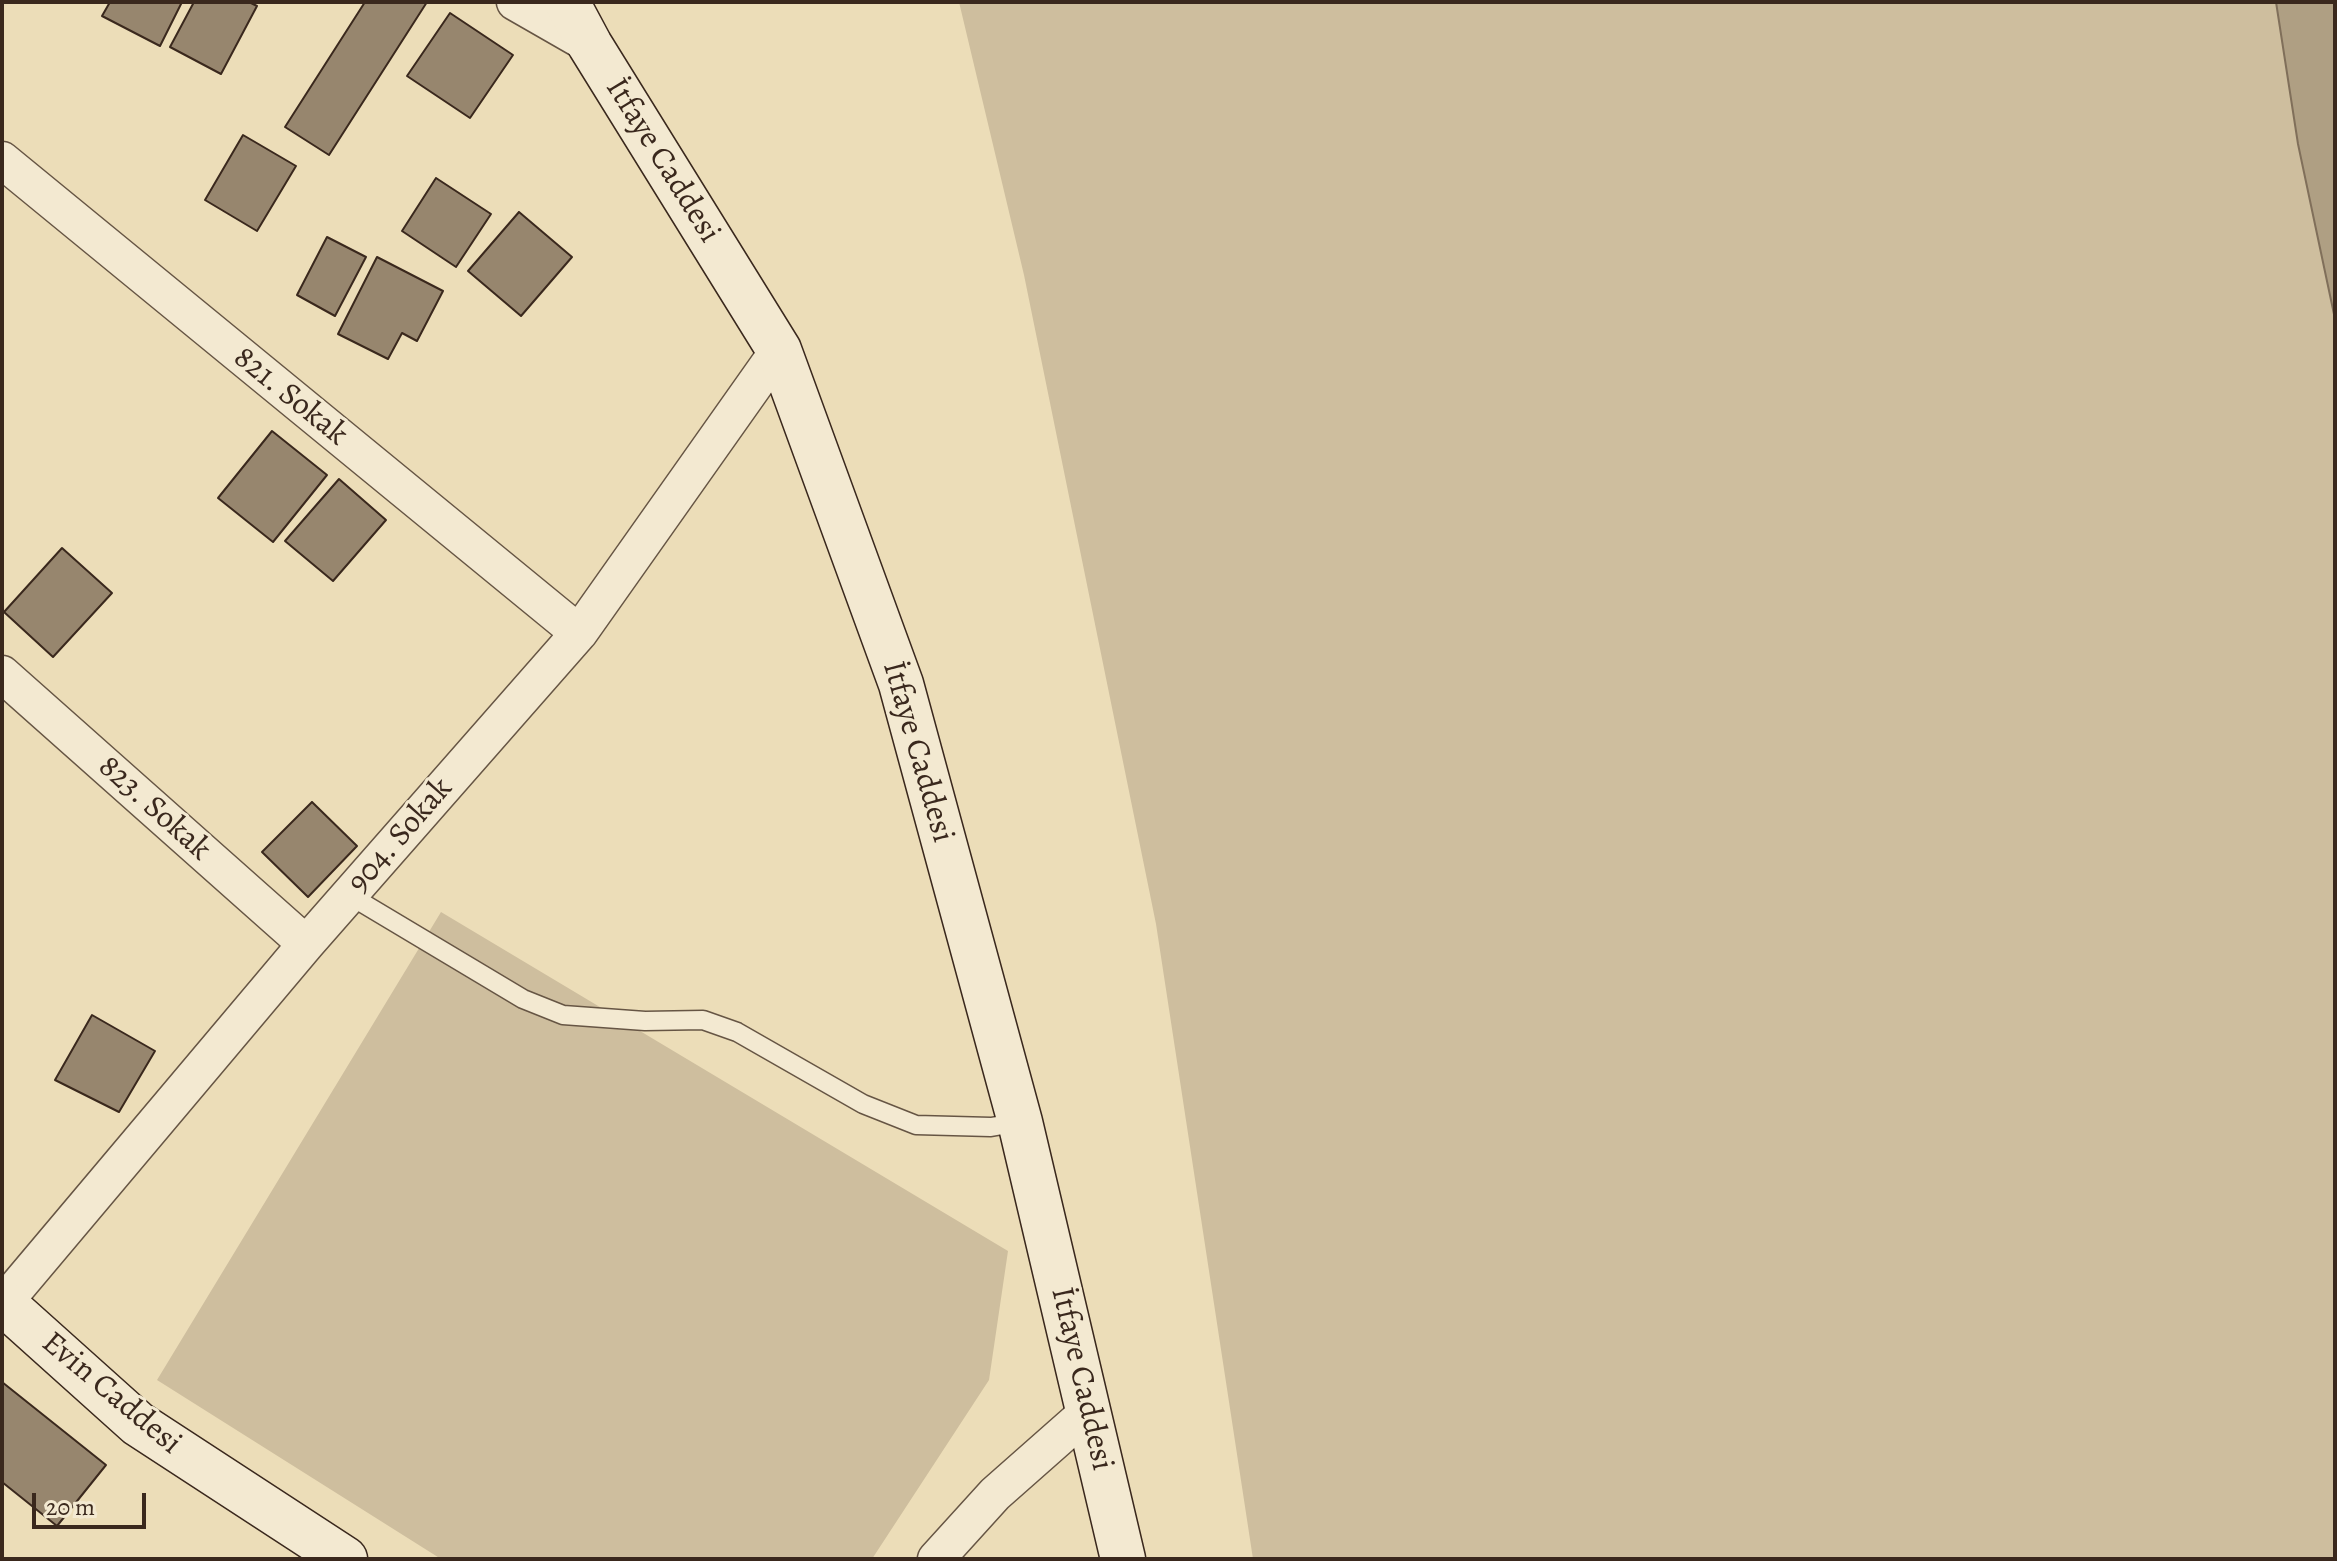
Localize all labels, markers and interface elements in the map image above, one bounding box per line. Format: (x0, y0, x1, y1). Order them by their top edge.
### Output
street label: İtfaye Caddesi (596, 72, 728, 250)
street label: 821. Sokak (225, 339, 355, 455)
street label: İtfaye Caddesi (873, 657, 961, 847)
street label: 823. Sokak (90, 748, 218, 870)
street label: 904. Sokak (340, 770, 462, 902)
street label: İtfaye Caddesi (1041, 1284, 1121, 1474)
street label: Evin Caddesi (33, 1324, 189, 1464)
scale bar (36, 1477, 150, 1527)
text: 20 m (46, 1491, 95, 1523)

